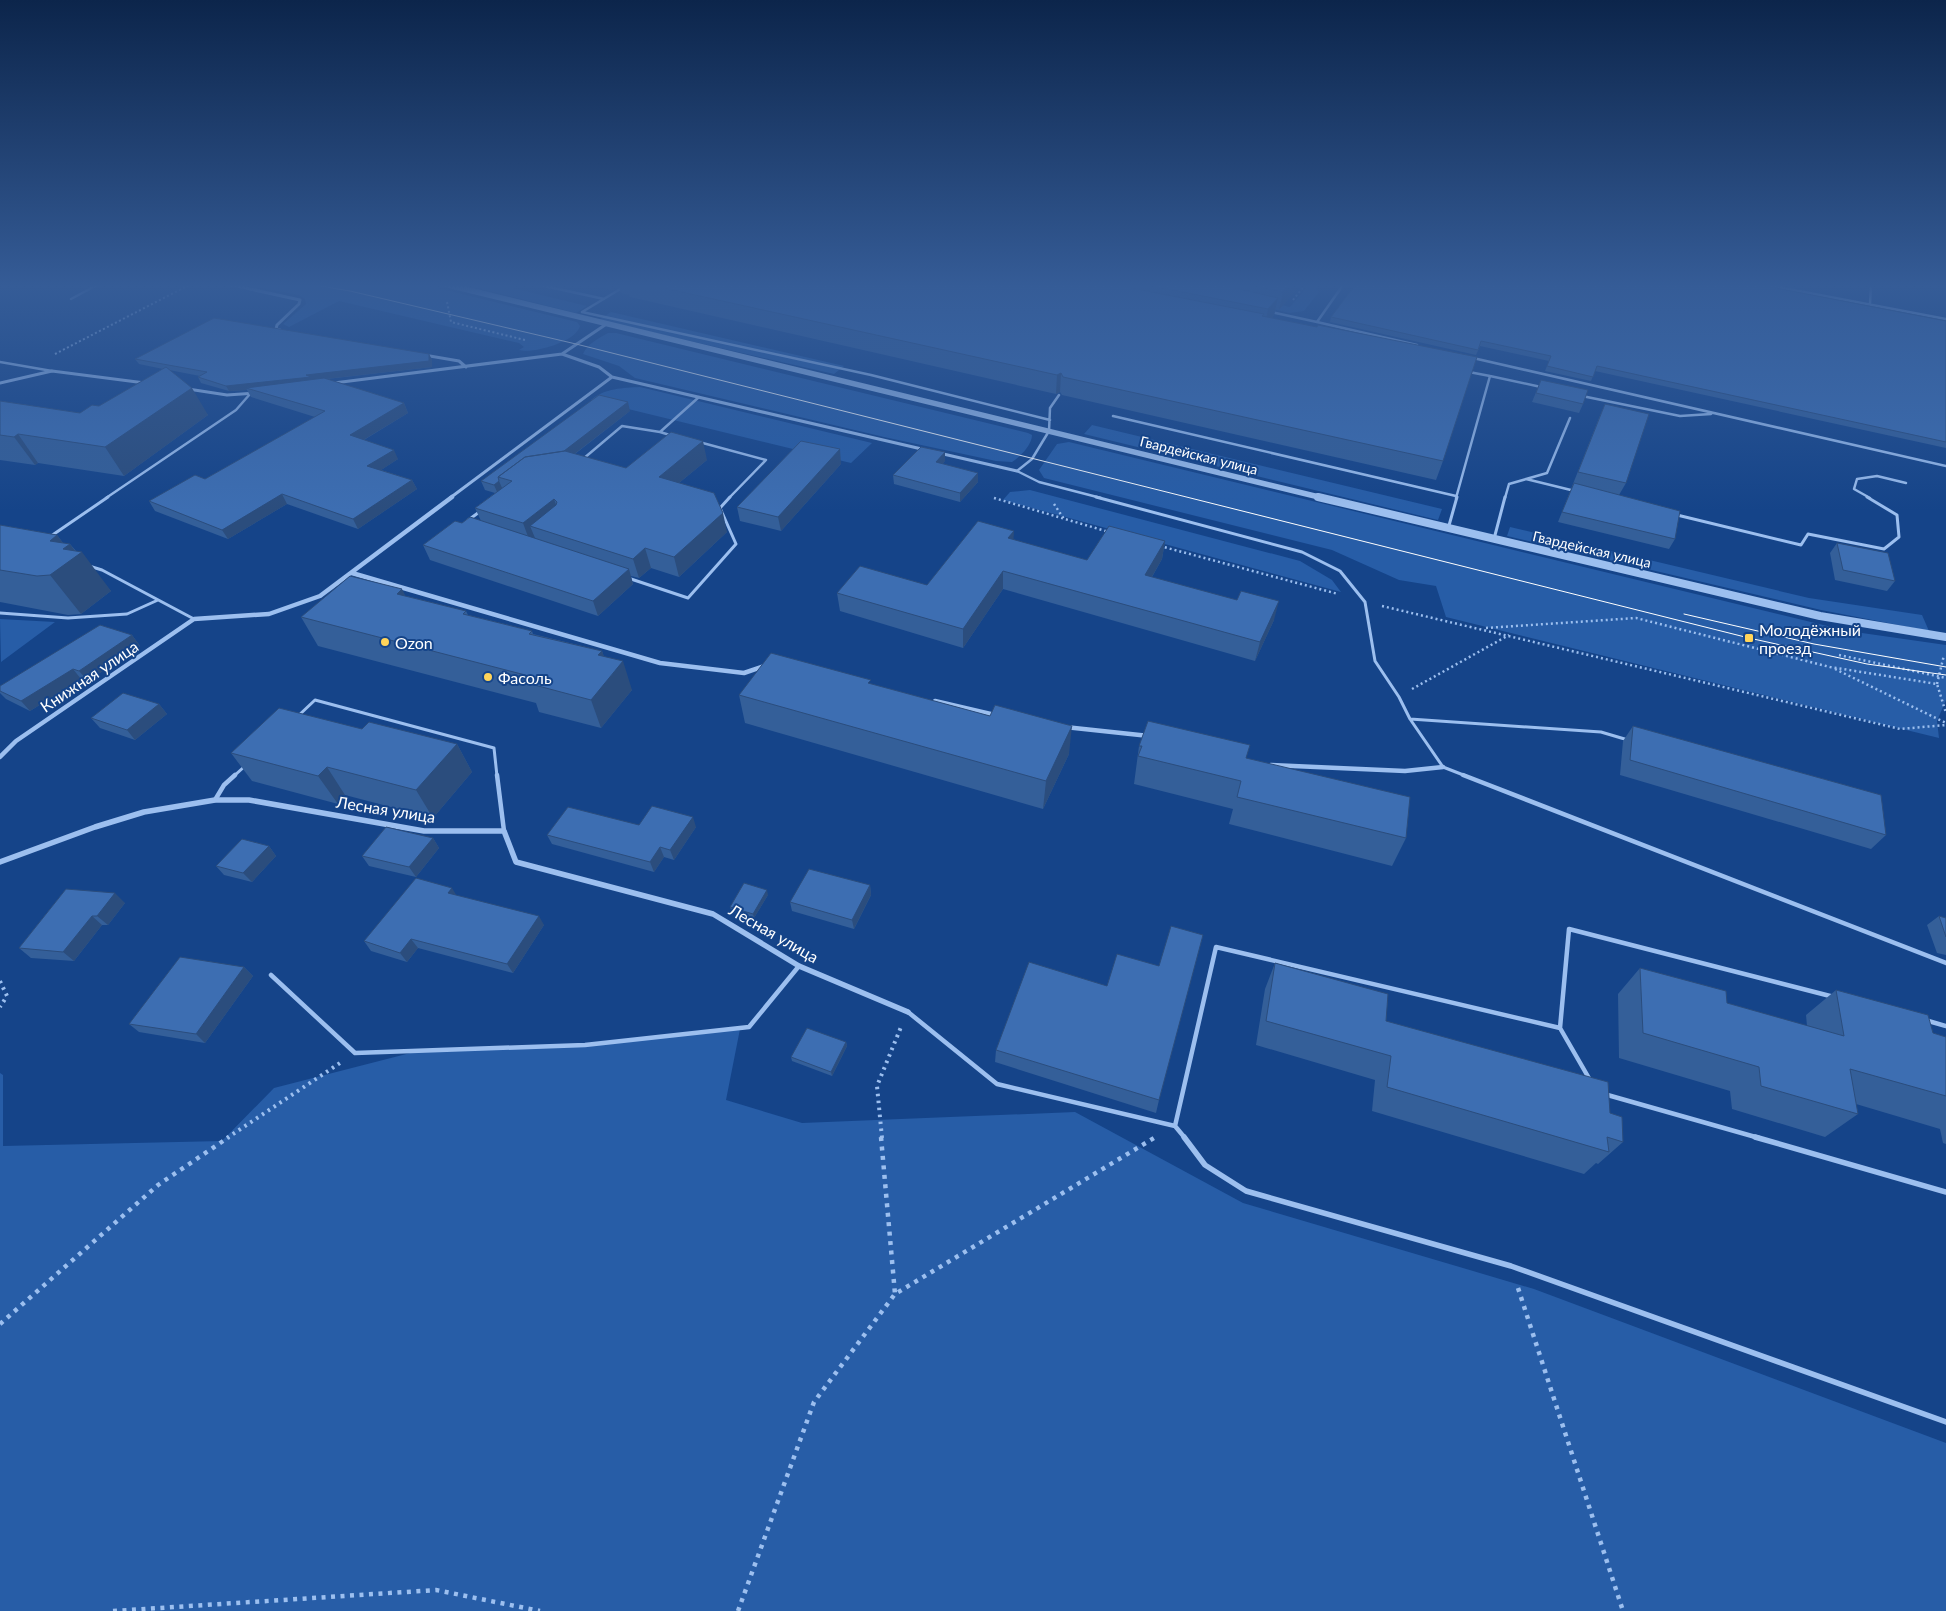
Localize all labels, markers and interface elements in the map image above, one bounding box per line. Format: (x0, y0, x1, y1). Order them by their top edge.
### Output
street label: Гвардейская улица (1138, 432, 1260, 478)
street label: Гвардейская улица (1531, 527, 1653, 571)
place label: Молодёжный проезд (1759, 620, 1861, 657)
marker: Молодёжный проезд (1743, 632, 1755, 644)
place label: Ozon (395, 633, 433, 652)
street label: Книжная улица (36, 636, 142, 716)
marker: Ozon (379, 636, 391, 648)
place label: Фасоль (498, 668, 552, 687)
marker: Фасоль (482, 671, 494, 683)
street label: Лесная улица (334, 792, 437, 826)
street label: Лесная улица (725, 899, 822, 966)

